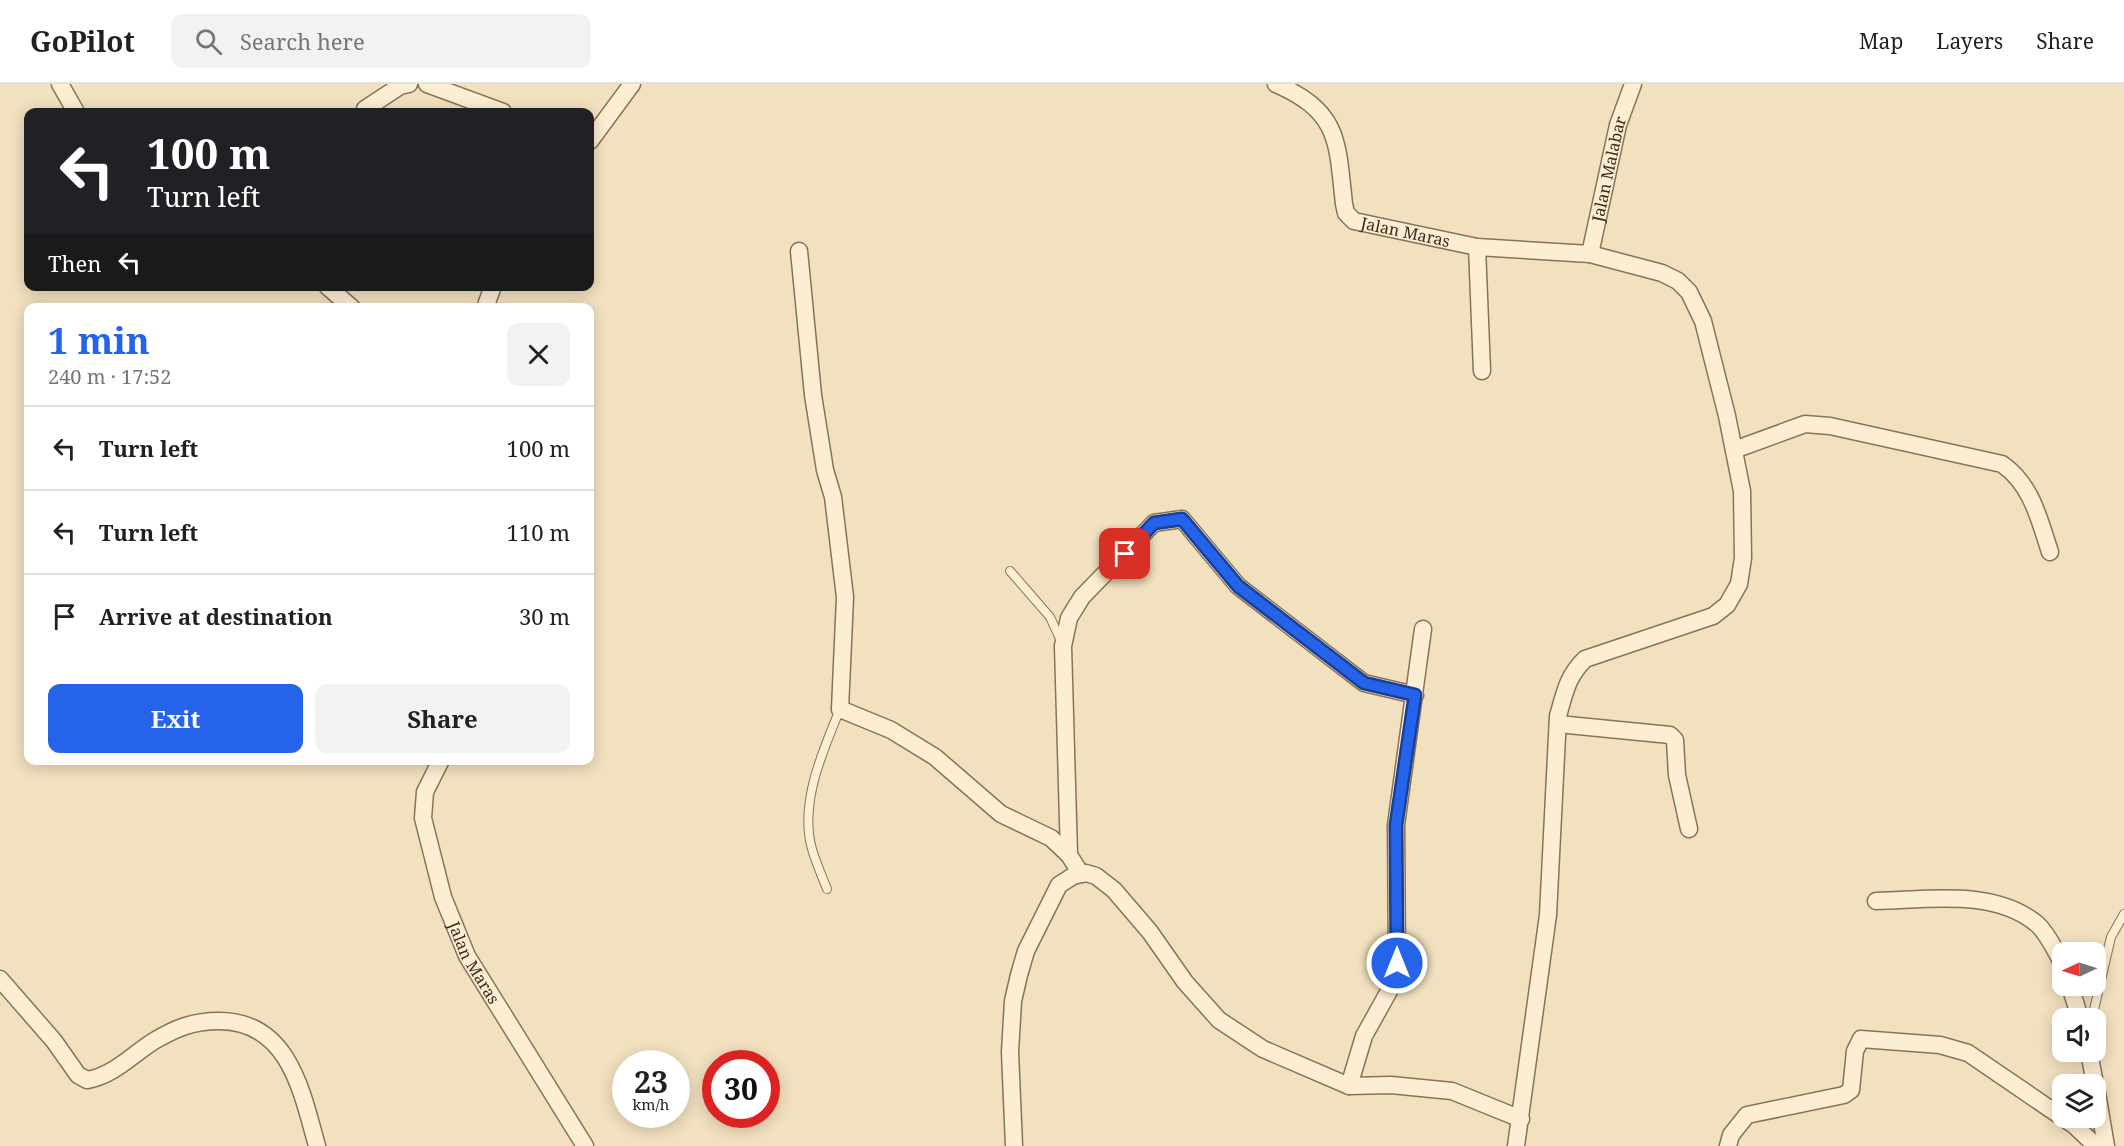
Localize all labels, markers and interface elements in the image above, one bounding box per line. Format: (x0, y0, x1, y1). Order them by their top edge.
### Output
search box (171, 14, 591, 68)
text: GoPilot (30, 22, 135, 60)
icon: search (192, 25, 225, 58)
text: Search here (240, 26, 365, 56)
text: Map (1859, 27, 1903, 55)
text: Layers (1936, 27, 2003, 55)
text: Share (2036, 27, 2094, 55)
street label: Jalan Malabar (1586, 113, 1632, 225)
text: 100 m (147, 124, 271, 181)
icon: left (48, 132, 126, 210)
text: Turn left (147, 178, 260, 215)
street label: Jalan Maras (1358, 212, 1452, 252)
icon: left (113, 246, 146, 279)
text: Then (48, 248, 101, 278)
text: 1 min (48, 316, 150, 365)
button: close (507, 323, 570, 386)
text: 240 m · 17:52 (48, 363, 171, 390)
icon: left (48, 432, 81, 465)
text: Turn left (99, 433, 198, 463)
text: 100 m (507, 433, 570, 463)
icon: left (48, 516, 81, 549)
text: Turn left (99, 517, 198, 547)
text: 110 m (507, 517, 570, 547)
pin (1099, 528, 1150, 579)
icon: arrive (1108, 537, 1141, 570)
icon: arrive (48, 600, 81, 633)
text: Arrive at destination (99, 601, 333, 631)
text: 30 m (519, 601, 570, 631)
button: Exit (48, 684, 303, 753)
button: Share (315, 684, 570, 753)
street label: Jalan Maras (443, 917, 505, 1008)
position arrow (1365, 931, 1429, 995)
north arrow (2052, 942, 2106, 996)
map controls (2052, 942, 2106, 1128)
button: sound (2052, 1008, 2106, 1062)
speed limit sign: 30 (702, 1050, 780, 1128)
text: 23 (634, 1061, 668, 1102)
button: layers (2052, 1074, 2106, 1128)
text: km/h (633, 1094, 669, 1114)

